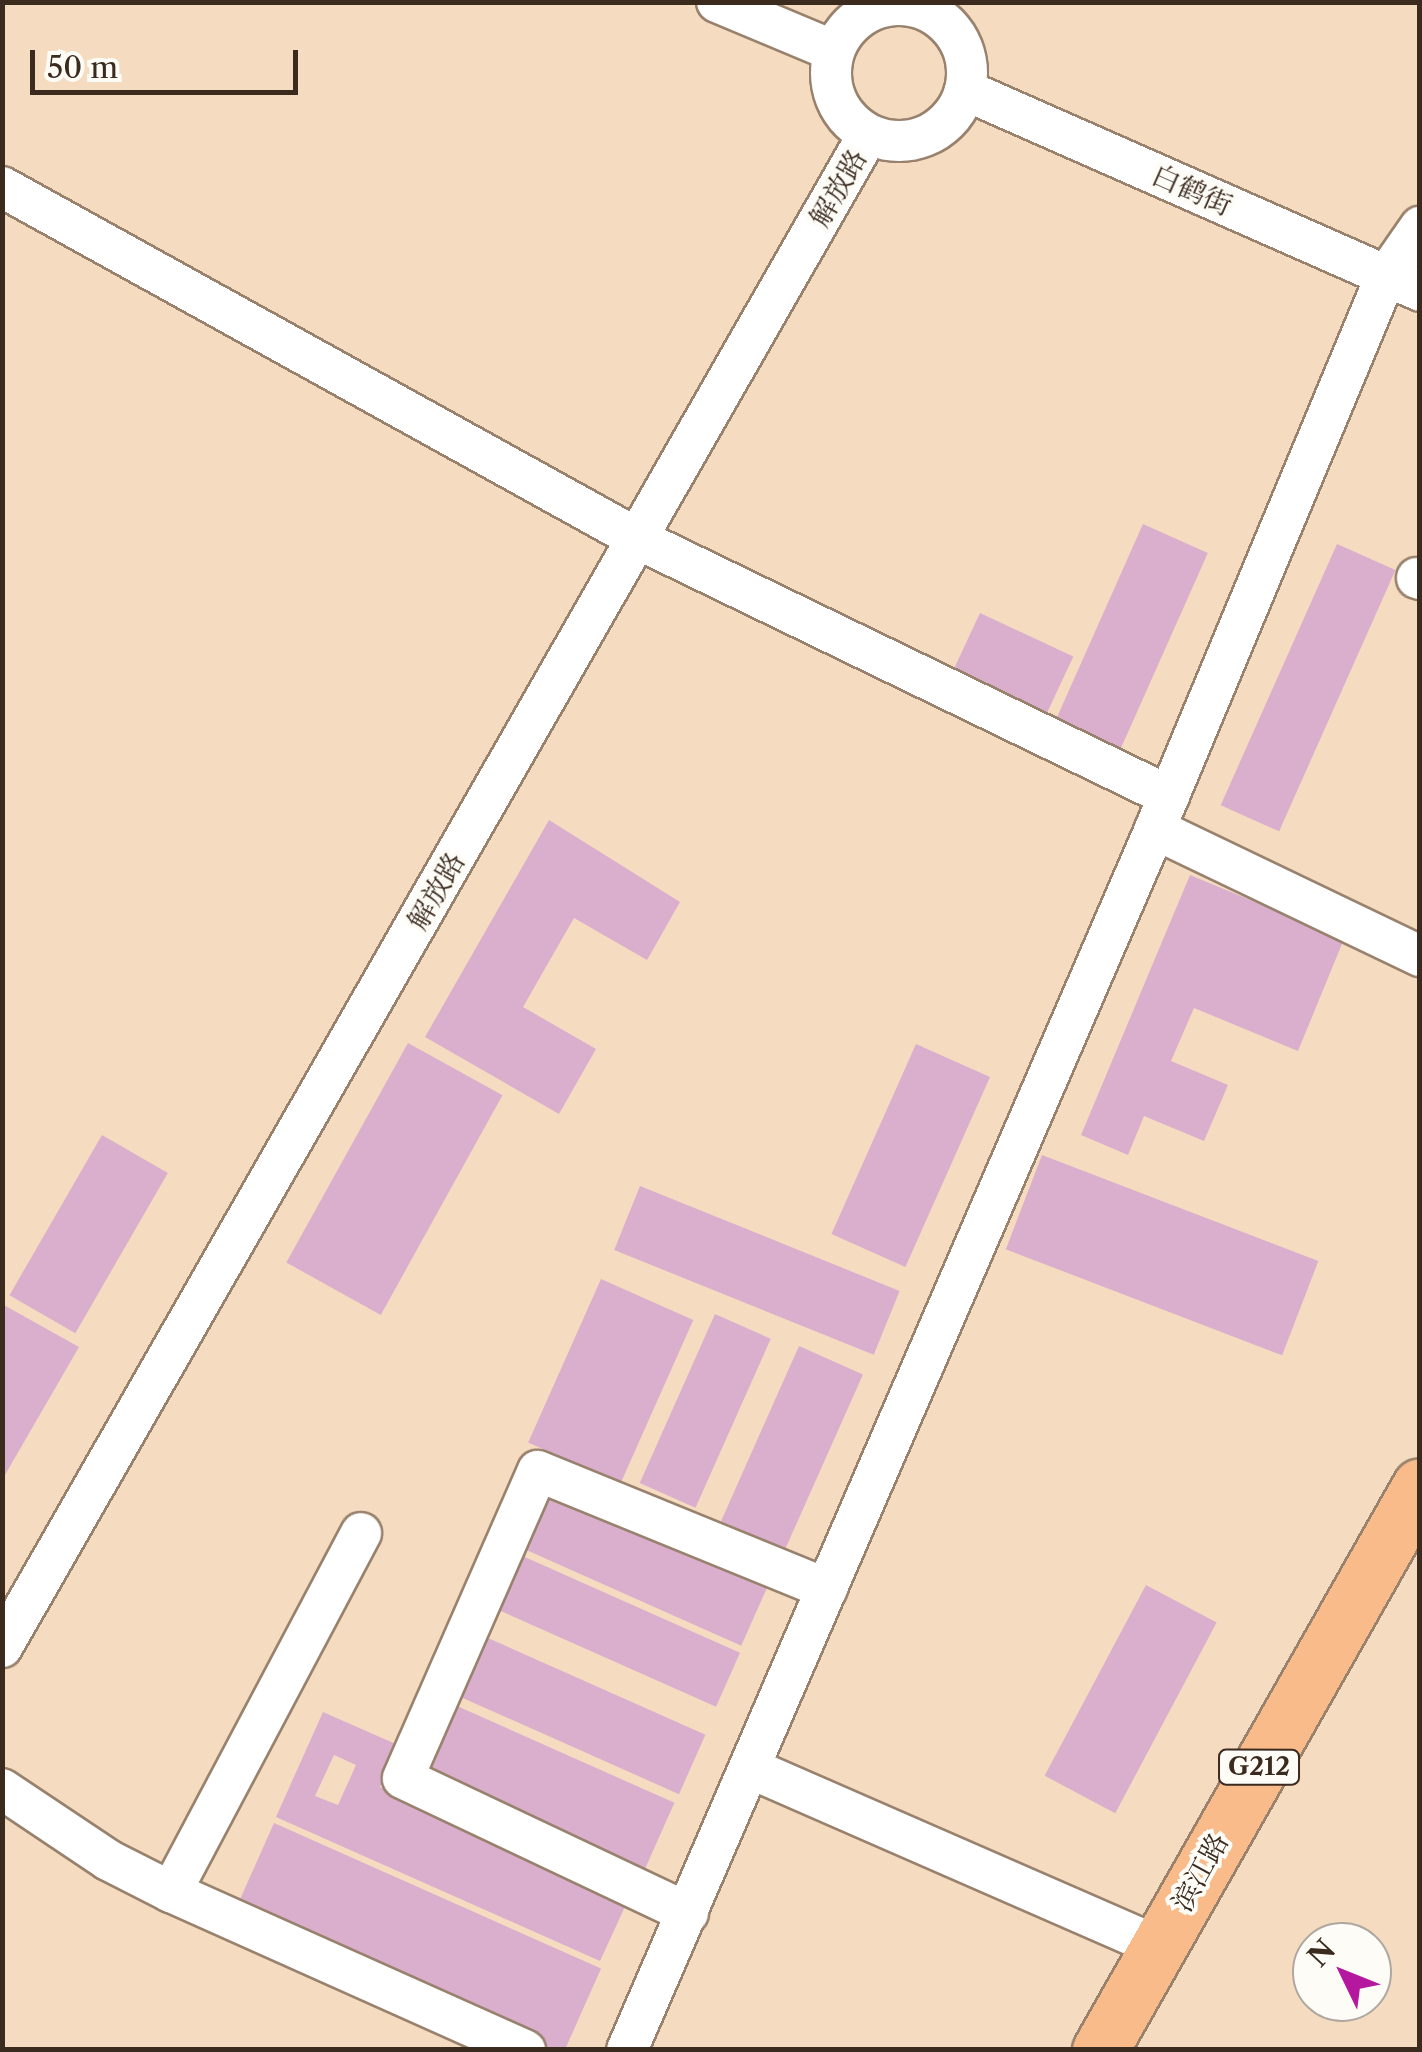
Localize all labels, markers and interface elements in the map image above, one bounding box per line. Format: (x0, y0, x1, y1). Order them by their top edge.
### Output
scale bar (35, 30, 302, 92)
text: 50 m (47, 49, 118, 86)
street label: 解放路 (802, 143, 874, 233)
street label: 白鹤街 (1147, 158, 1237, 222)
street label: 解放路 (400, 846, 472, 936)
road number: G212 (1216, 1747, 1302, 1787)
street label: 滨江路 (1165, 1827, 1235, 1917)
north arrow (1292, 1922, 1392, 2022)
text: N (1301, 1932, 1342, 1973)

